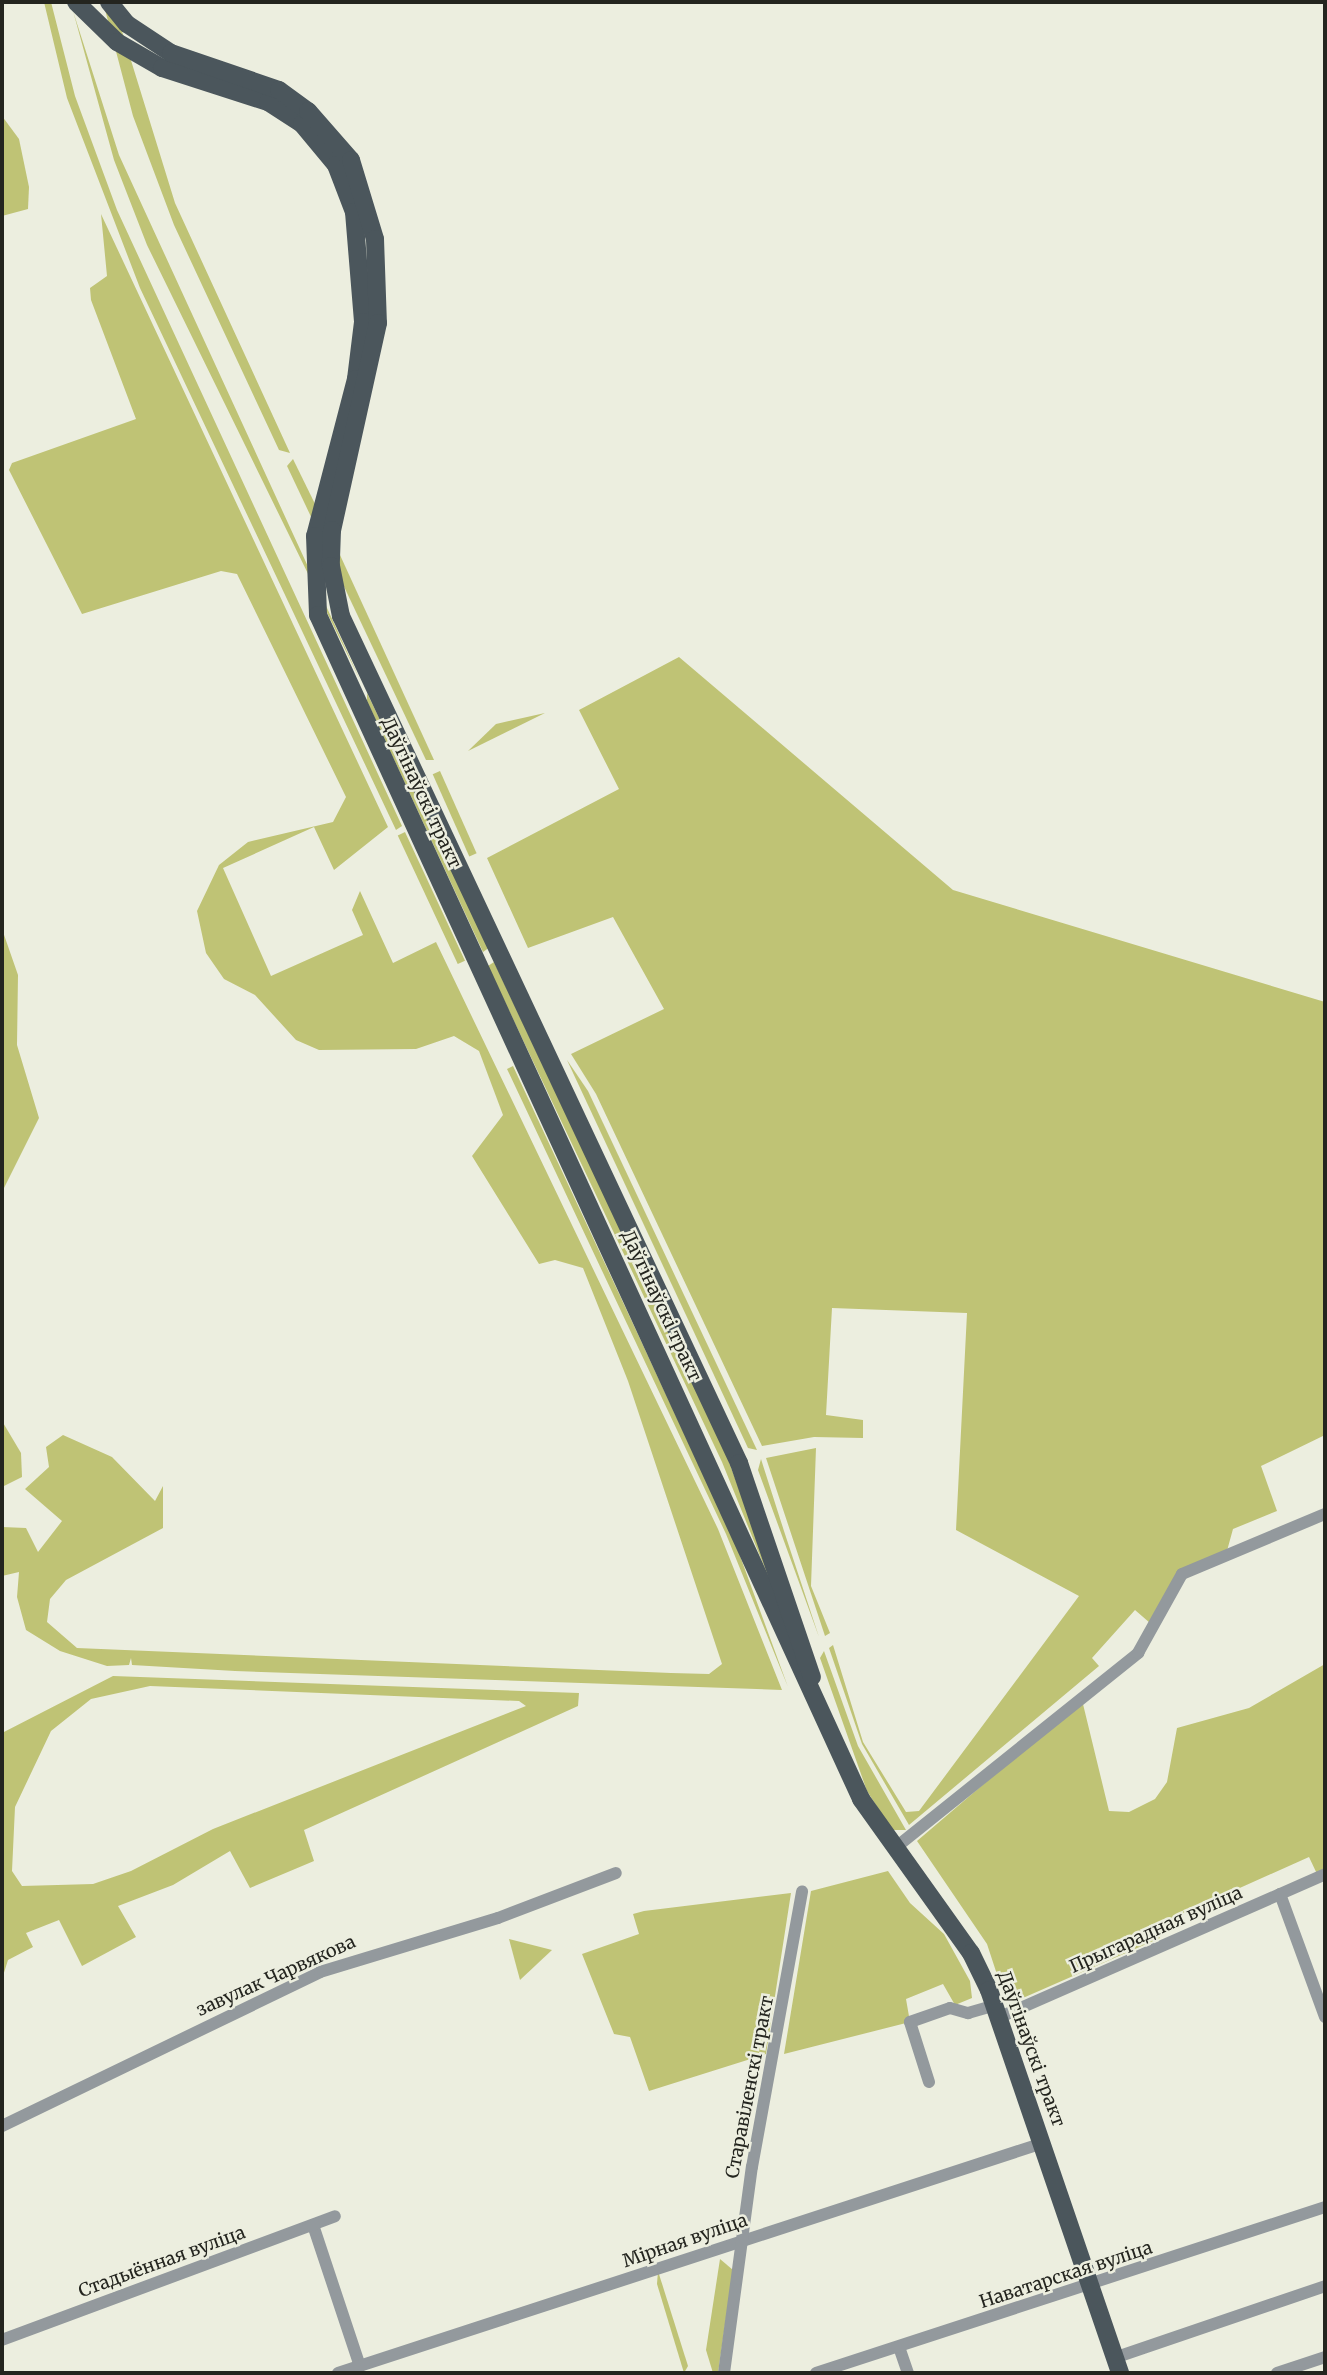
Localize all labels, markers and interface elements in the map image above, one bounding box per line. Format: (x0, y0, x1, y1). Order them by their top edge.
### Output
street label: Даўгінаўскі тракт (377, 714, 465, 872)
street label: Даўгінаўскі тракт (617, 1227, 705, 1385)
street label: Прыгарадная вуліца (1066, 1882, 1246, 1978)
street label: завулак Чарвякова (193, 1931, 359, 2021)
street label: Даўгінаўскі тракт (993, 1968, 1069, 2130)
street label: Старавіленскі тракт (722, 1994, 778, 2180)
street label: Мірная вуліца (620, 2210, 750, 2272)
street label: Стадыённая вуліца (76, 2222, 248, 2302)
street label: Наватарская вуліца (977, 2237, 1155, 2313)

